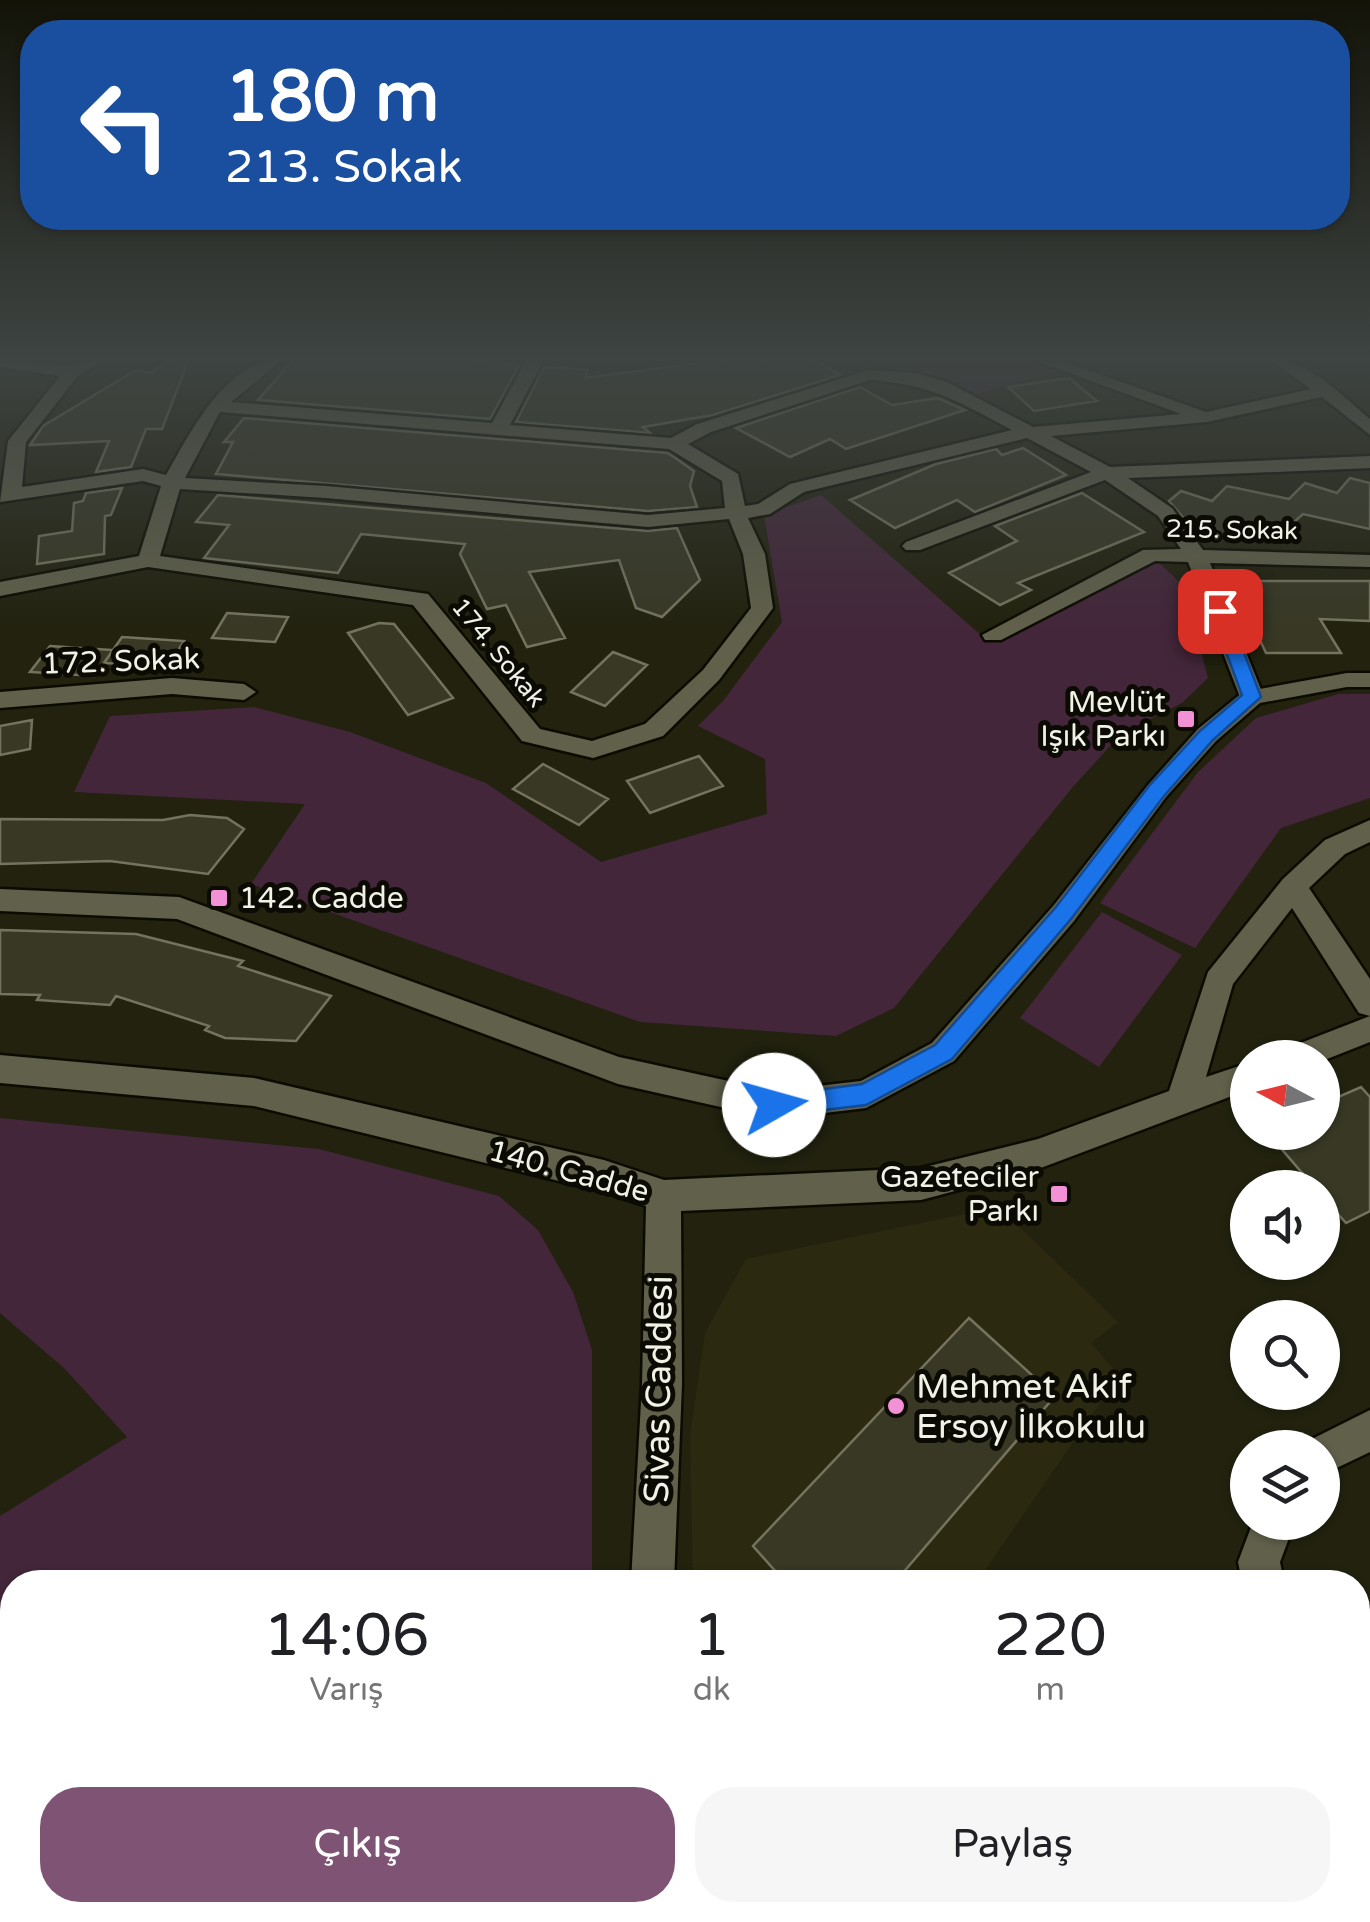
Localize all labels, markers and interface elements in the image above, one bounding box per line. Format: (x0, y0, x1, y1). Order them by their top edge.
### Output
text: 180 m (225, 56, 439, 140)
icon: left (60, 60, 190, 190)
text: 213. Sokak (225, 141, 462, 195)
street label: 215. Sokak (1166, 514, 1298, 546)
pin (1178, 569, 1263, 654)
icon: arrive (1193, 584, 1248, 639)
street label: 174. Sokak (445, 592, 551, 713)
street label: 172. Sokak (41, 640, 201, 683)
place label: Mevlüt Işık Parkı (1040, 684, 1166, 755)
marker: Mevlüt Işık Parkı (1175, 708, 1197, 730)
place label: 142. Cadde (239, 880, 404, 917)
marker: 142. Cadde (208, 887, 230, 909)
north arrow (1230, 1040, 1340, 1150)
map controls (1230, 1040, 1340, 1540)
position arrow (722, 1053, 826, 1157)
street label: 140. Cadde (485, 1132, 653, 1211)
place label: Gazeteciler Parkı (880, 1159, 1040, 1230)
button: sound (1230, 1170, 1340, 1280)
marker: Gazeteciler Parkı (1048, 1183, 1070, 1205)
street label: Sivas Caddesi (636, 1275, 682, 1503)
button: search (1230, 1300, 1340, 1410)
place label: Mehmet Akif Ersoy İlkokulu (916, 1366, 1146, 1448)
marker: Mehmet Akif Ersoy İlkokulu (885, 1395, 907, 1417)
button: layers (1230, 1430, 1340, 1540)
text: 14:06 (263, 1600, 430, 1672)
text: 1 (693, 1600, 730, 1672)
text: 220 (994, 1600, 1107, 1672)
text: Varış (309, 1671, 383, 1709)
text: dk (693, 1671, 730, 1709)
text: m (1036, 1671, 1065, 1709)
button: Çıkış (40, 1787, 675, 1902)
button: Paylaş (695, 1787, 1330, 1902)

